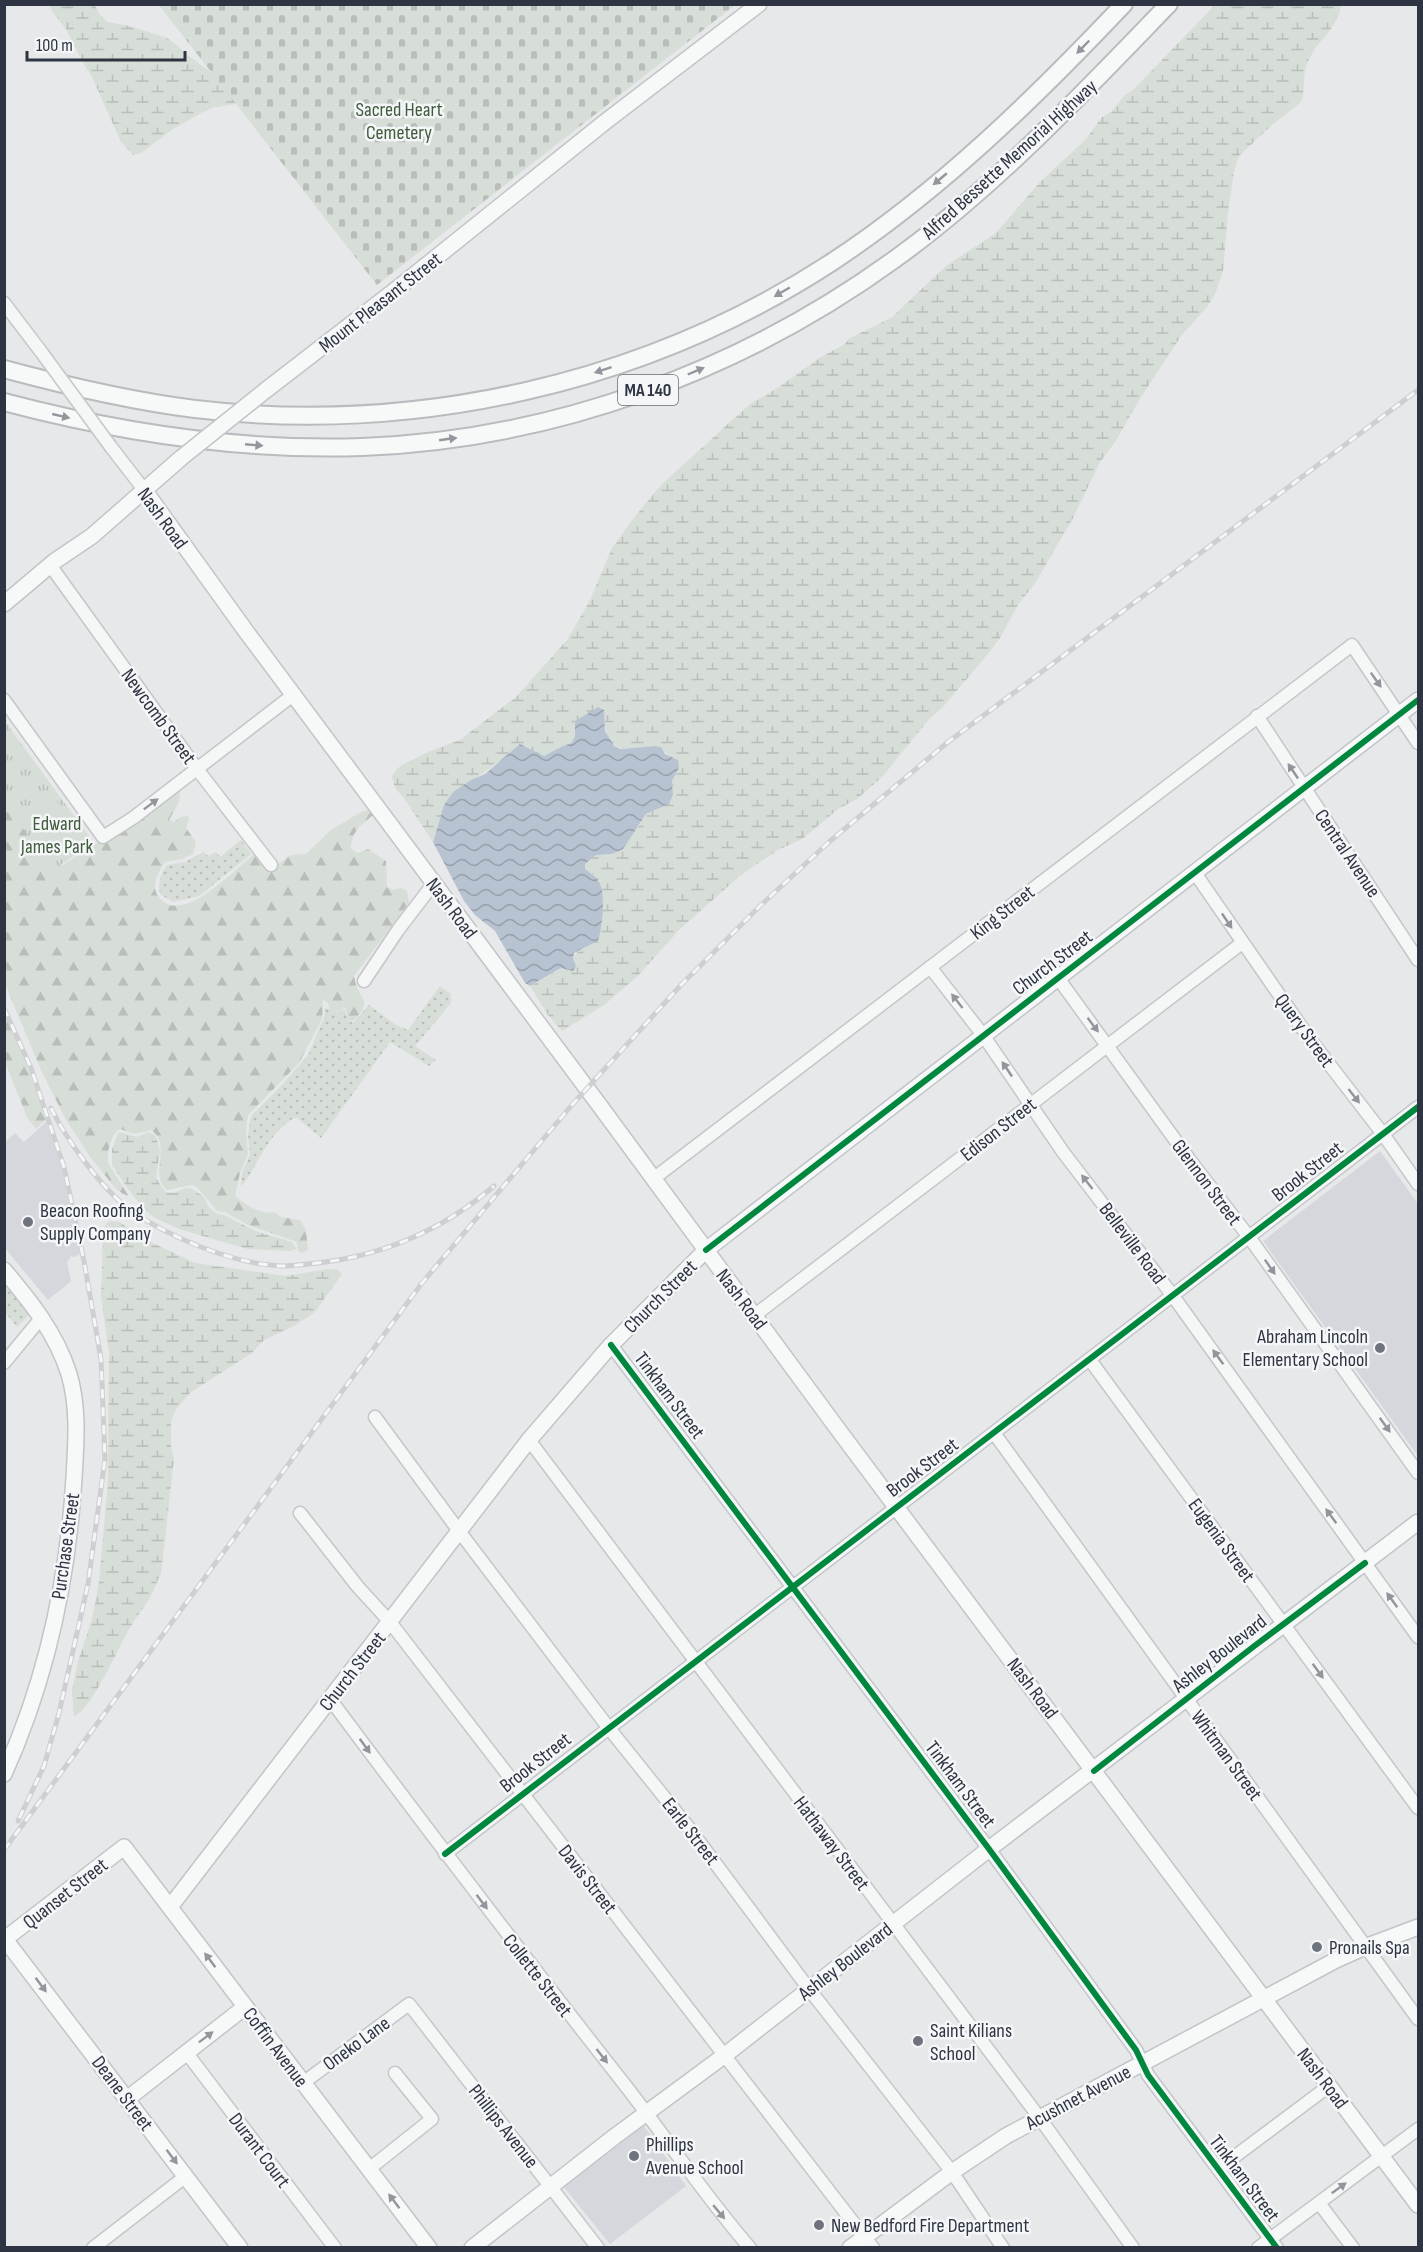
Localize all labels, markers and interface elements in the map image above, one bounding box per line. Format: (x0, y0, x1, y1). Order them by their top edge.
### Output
scale bar (27, 24, 184, 62)
text: 100 m (36, 35, 73, 56)
one-way arrow (1077, 39, 1091, 53)
street label: Alfred Bessette Memorial Highway (916, 75, 1102, 245)
park label: Sacred Heart Cemetery (355, 98, 443, 145)
one-way arrow (933, 172, 948, 185)
street label: Mount Pleasant Street (314, 247, 447, 358)
one-way arrow (773, 287, 790, 297)
one-way arrow (594, 366, 612, 375)
one-way arrow (688, 366, 706, 376)
road number: MA 140 (618, 375, 678, 405)
one-way arrow (52, 411, 71, 421)
one-way arrow (439, 434, 458, 443)
one-way arrow (244, 440, 263, 450)
street label: Nash Road (132, 483, 193, 554)
street label: Newcomb Street (116, 664, 201, 769)
one-way arrow (1370, 671, 1381, 688)
one-way arrow (1288, 763, 1299, 779)
one-way arrow (143, 798, 159, 810)
street label: Central Avenue (1309, 805, 1385, 902)
park label: Edward James Park (20, 812, 94, 859)
street label: Nash Road (421, 873, 482, 944)
street label: King Street (966, 880, 1039, 945)
one-way arrow (1222, 913, 1233, 930)
street label: Church Street (1008, 925, 1097, 1001)
street label: Query Street (1269, 989, 1339, 1072)
one-way arrow (950, 993, 963, 1009)
one-way arrow (1087, 1017, 1099, 1033)
one-way arrow (1001, 1062, 1013, 1078)
one-way arrow (1348, 1088, 1361, 1104)
street label: Edison Street (956, 1093, 1041, 1167)
street label: Glennon Street (1166, 1135, 1246, 1230)
street label: Brook Street (1267, 1136, 1348, 1207)
one-way arrow (1081, 1175, 1093, 1190)
street label: Belleville Road (1094, 1198, 1171, 1289)
place label: Beacon Roofing Supply Company (40, 1199, 151, 1246)
marker: Beacon Roofing Supply Company (21, 1215, 35, 1229)
street label: Church Street (619, 1255, 702, 1338)
one-way arrow (1264, 1259, 1276, 1275)
street label: Nash Road (711, 1264, 772, 1335)
place label: Abraham Lincoln Elementary School (1242, 1325, 1368, 1372)
marker: Abraham Lincoln Elementary School (1373, 1341, 1387, 1355)
street label: Tinkham Street (629, 1347, 710, 1444)
one-way arrow (1212, 1350, 1224, 1365)
one-way arrow (1378, 1417, 1391, 1433)
street label: Brook Street (882, 1433, 963, 1503)
street label: Purchase Street (47, 1491, 85, 1601)
street label: Eugenia Street (1183, 1494, 1260, 1587)
one-way arrow (1325, 1508, 1337, 1524)
one-way arrow (1386, 1592, 1398, 1608)
street label: Ashley Boulevard (1167, 1610, 1272, 1699)
street label: Church Street (314, 1627, 391, 1716)
street label: Nash Road (1002, 1653, 1063, 1724)
one-way arrow (1312, 1663, 1324, 1679)
street label: Whitman Street (1185, 1706, 1267, 1805)
street label: Brook Street (495, 1727, 576, 1798)
street label: Tinkham Street (920, 1736, 1001, 1833)
one-way arrow (359, 1737, 371, 1753)
street label: Hathaway Street (788, 1792, 874, 1895)
street label: Earle Street (657, 1793, 724, 1870)
street label: Davis Street (553, 1840, 622, 1919)
street label: Quanset Street (18, 1853, 113, 1934)
one-way arrow (475, 1894, 488, 1910)
street label: Ashley Boulevard (793, 1918, 898, 2007)
street label: Collette Street (497, 1929, 577, 2022)
place label: Pronails Spa (1329, 1936, 1410, 1960)
marker: Pronails Spa (1310, 1940, 1324, 1954)
one-way arrow (204, 1953, 216, 1969)
one-way arrow (34, 1978, 46, 1993)
street label: Coffin Avenue (237, 2003, 313, 2092)
street label: Oneko Lane (318, 2011, 395, 2076)
place label: Saint Kilians School (930, 2019, 1012, 2066)
one-way arrow (198, 2030, 214, 2043)
marker: Saint Kilians School (911, 2034, 925, 2048)
street label: Nash Road (1292, 2043, 1353, 2114)
one-way arrow (595, 2048, 607, 2063)
street label: Deane Street (86, 2051, 158, 2136)
street label: Acushnet Avenue (1021, 2060, 1135, 2136)
street label: Phillips Avenue (463, 2080, 543, 2173)
street label: Durant Court (223, 2108, 295, 2193)
street label: Tinkham Street (1204, 2130, 1285, 2227)
place label: Phillips Avenue School (645, 2133, 744, 2180)
marker: Phillips Avenue School (627, 2149, 641, 2163)
one-way arrow (165, 2150, 177, 2165)
one-way arrow (1330, 2182, 1346, 2194)
one-way arrow (387, 2193, 400, 2209)
one-way arrow (712, 2204, 724, 2219)
place label: New Bedford Fire Department (831, 2214, 1029, 2238)
marker: New Bedford Fire Department (812, 2218, 826, 2232)

